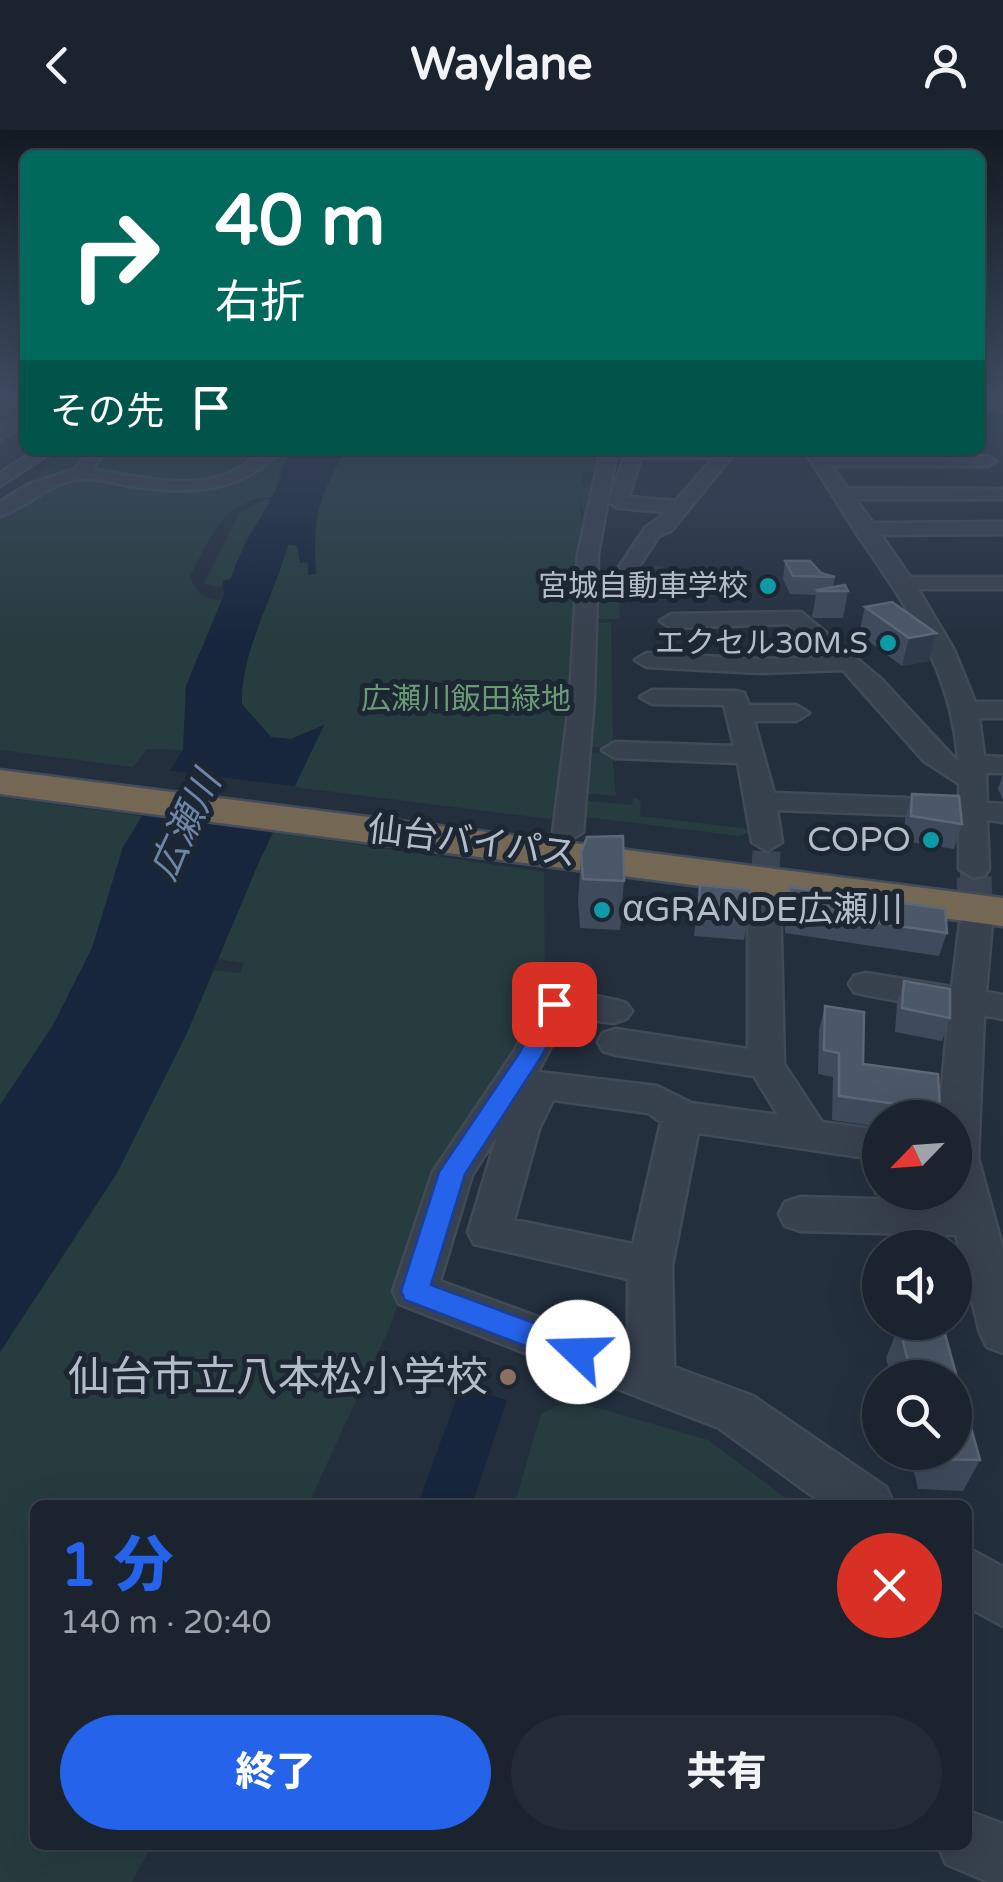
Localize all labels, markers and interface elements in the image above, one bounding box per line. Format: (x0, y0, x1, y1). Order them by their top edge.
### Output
icon: back (30, 38, 85, 93)
text: Waylane (410, 38, 593, 92)
icon: person (918, 38, 973, 93)
text: 40 m (215, 180, 385, 264)
icon: right (50, 190, 180, 320)
text: 右折 (215, 276, 305, 330)
icon: arrive (184, 380, 239, 435)
text: その先 (50, 389, 164, 435)
place label: 宮城自動車学校 (538, 568, 748, 605)
marker: 宮城自動車学校 (757, 575, 779, 597)
place label: エクセル30M.S (655, 625, 868, 662)
marker: エクセル30M.S (877, 632, 899, 654)
park label: 広瀬川飯田緑地 (361, 681, 571, 718)
water label: 広瀬川 (141, 761, 233, 887)
street label: 仙台バイパス (366, 808, 578, 876)
place label: COPO (807, 819, 911, 861)
marker: COPO (920, 829, 942, 851)
place label: αGRANDE広瀬川 (622, 889, 903, 931)
marker: αGRANDE広瀬川 (591, 899, 613, 921)
pin (512, 962, 597, 1047)
icon: arrive (527, 977, 582, 1032)
north arrow (862, 1100, 972, 1210)
map controls (862, 1100, 972, 1470)
button: sound (862, 1230, 972, 1340)
position arrow (526, 1300, 630, 1404)
place label: 仙台市立八本松小学校 (68, 1352, 488, 1403)
button: search (862, 1360, 972, 1470)
marker: 仙台市立八本松小学校 (497, 1366, 519, 1388)
text: 1 分 (60, 1530, 173, 1602)
button: close (837, 1533, 942, 1638)
text: 140 m · 20:40 (60, 1604, 272, 1642)
button: 終了 (60, 1715, 491, 1830)
button: 共有 (511, 1715, 942, 1830)

